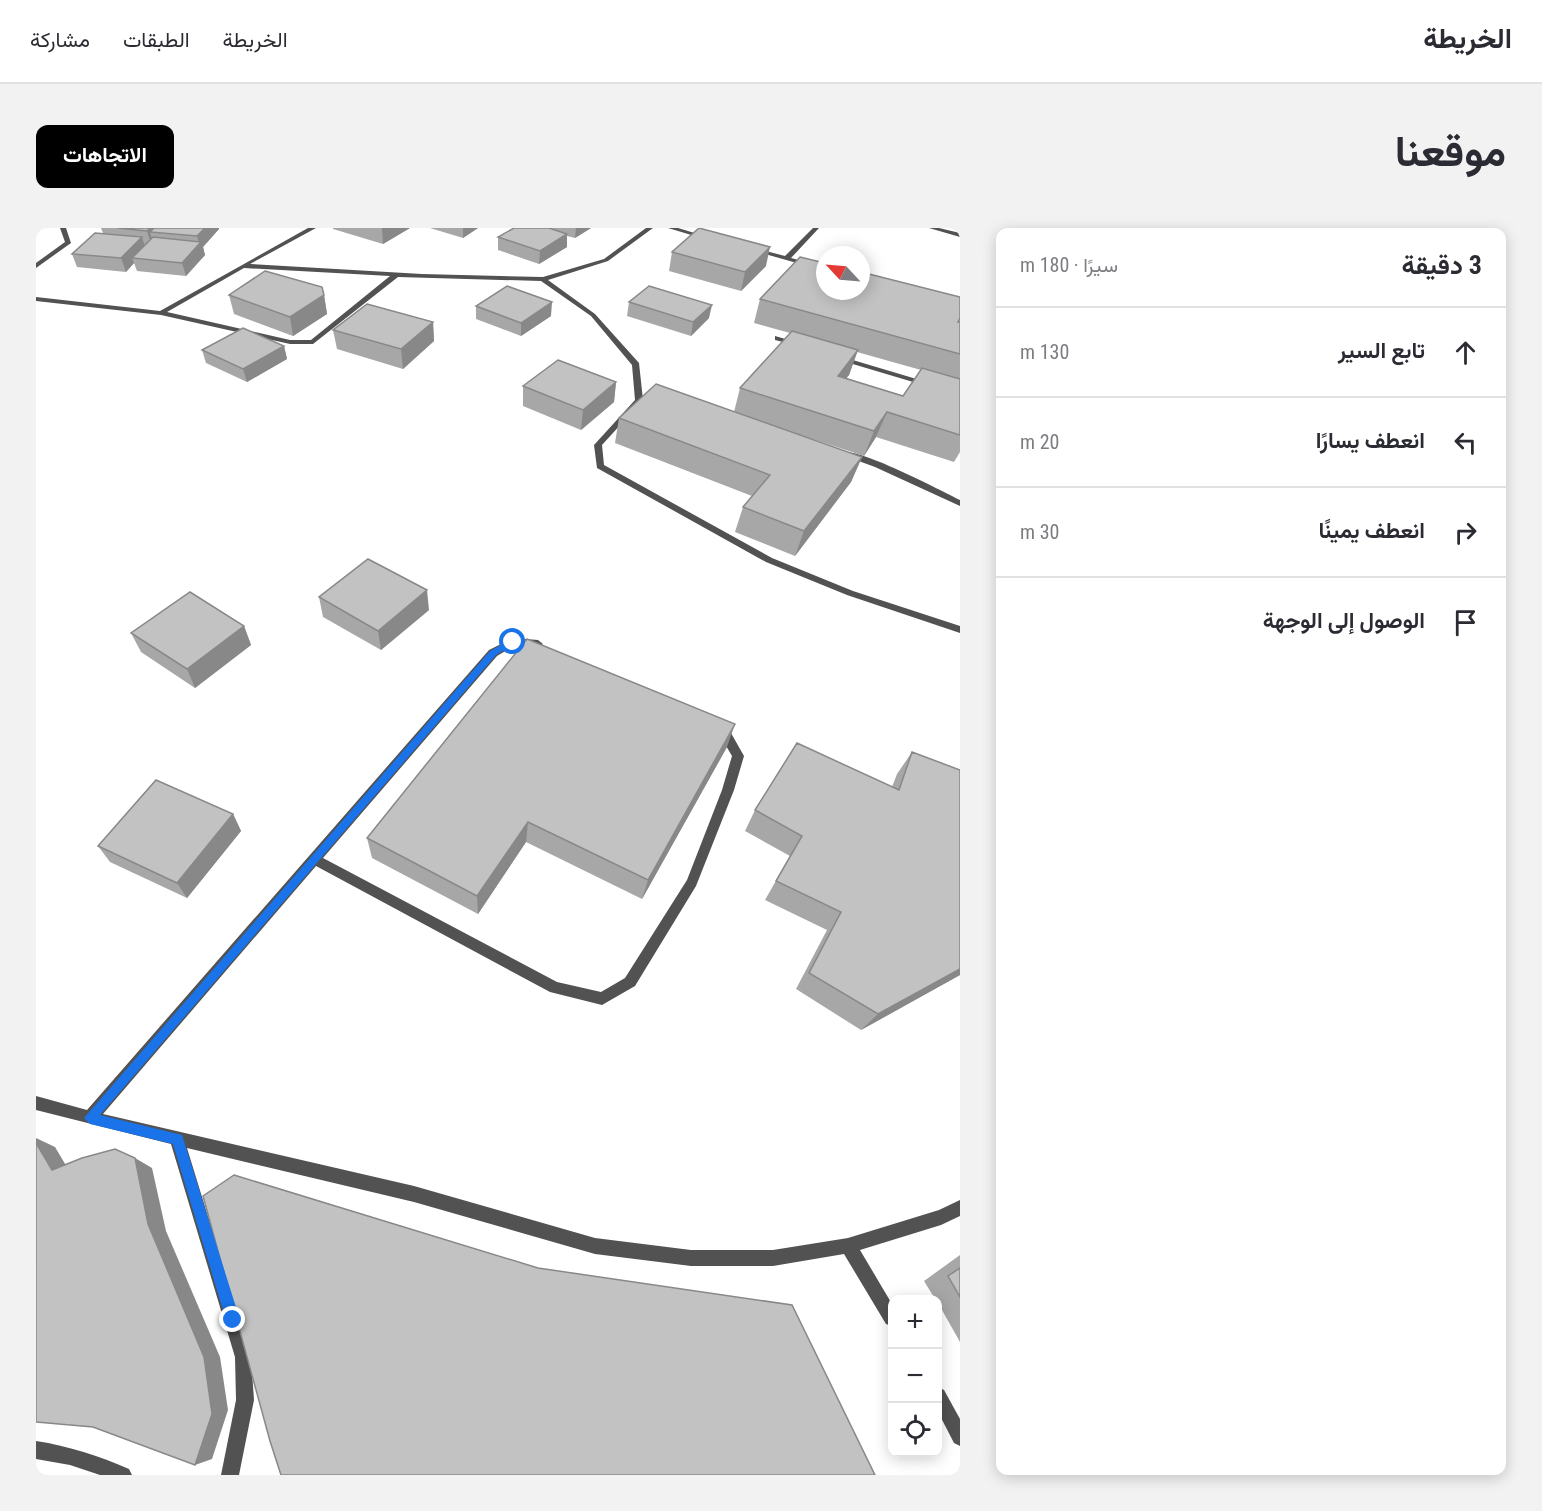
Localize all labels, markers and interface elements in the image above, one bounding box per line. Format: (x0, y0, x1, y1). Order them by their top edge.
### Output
text: الخريطة (1423, 22, 1512, 55)
text: مشاركة (30, 28, 90, 52)
text: الطبقات (123, 28, 190, 52)
text: الخريطة (223, 28, 288, 52)
button: الاتجاهات (36, 125, 174, 188)
text: موقعنا (1395, 127, 1506, 176)
north arrow (816, 246, 870, 300)
text: 3 دقيقة (1402, 250, 1482, 280)
text: سيرًا · 180 m (1020, 253, 1118, 277)
icon: ahead (1449, 336, 1482, 369)
text: تابع السير (1338, 338, 1425, 363)
text: 130 m (1020, 340, 1069, 364)
icon: left (1449, 426, 1482, 459)
text: انعطف يسارًا (1316, 428, 1425, 453)
text: 20 m (1020, 430, 1059, 454)
icon: right (1449, 516, 1482, 549)
text: انعطف يمينًا (1319, 518, 1425, 543)
text: 30 m (1020, 520, 1059, 544)
icon: arrive (1449, 606, 1482, 639)
text: الوصول إلى الوجهة (1263, 608, 1425, 633)
route start (499, 628, 525, 654)
map controls (888, 1295, 942, 1457)
button: + (888, 1295, 942, 1349)
route end (219, 1306, 245, 1332)
button: − (888, 1349, 942, 1403)
button: locate (888, 1403, 942, 1457)

